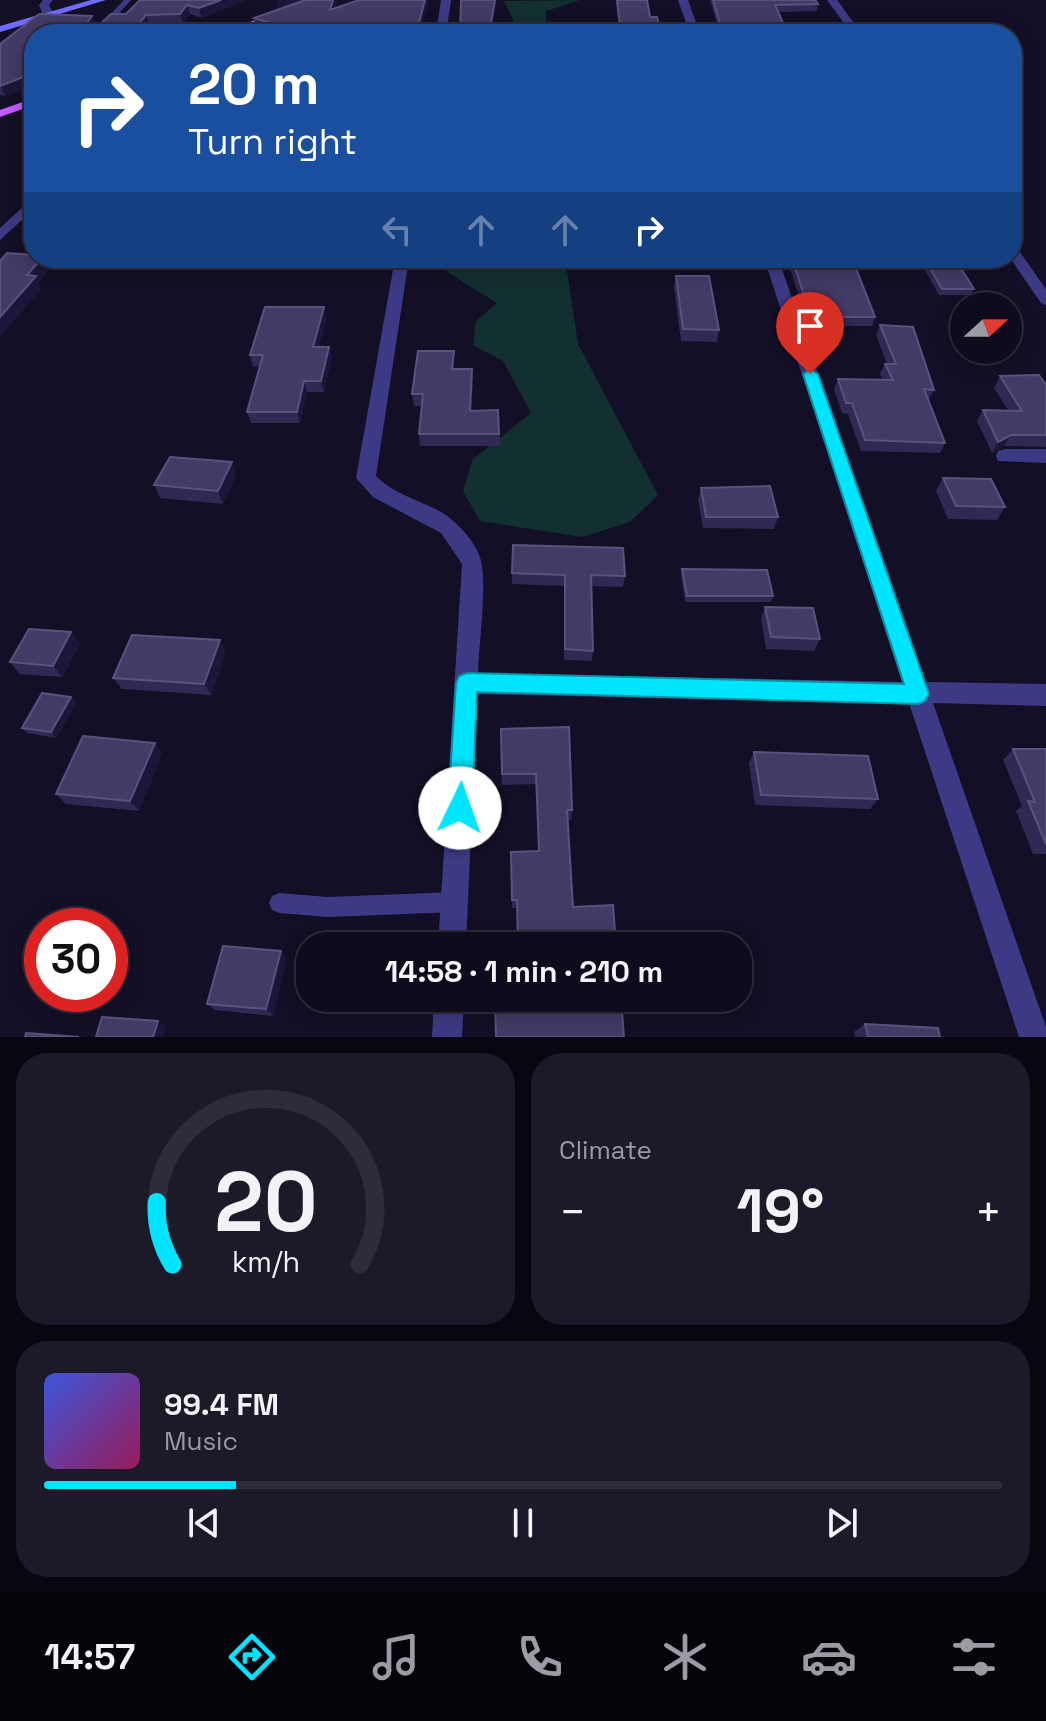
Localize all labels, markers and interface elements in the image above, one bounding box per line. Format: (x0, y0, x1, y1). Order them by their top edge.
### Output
text: 20 m (188, 49, 320, 120)
icon: right (56, 56, 160, 160)
text: Turn right (188, 119, 357, 165)
icon: left (375, 208, 419, 252)
icon: ahead (459, 208, 503, 252)
icon: ahead (543, 208, 587, 252)
icon: right (627, 208, 671, 252)
pin (776, 292, 844, 374)
north arrow (950, 292, 1022, 364)
map controls (950, 292, 1022, 364)
icon: arrive (788, 304, 832, 348)
position arrow (418, 766, 502, 850)
speed limit sign: 30 (24, 908, 128, 1012)
text: 14:58 · 1 min · 210 m (385, 952, 663, 991)
text: Climate (559, 1133, 652, 1167)
text: 20 (214, 1149, 317, 1255)
text: 19° (737, 1173, 824, 1250)
text: − (559, 1184, 586, 1240)
text: + (975, 1184, 1002, 1240)
text: km/h (231, 1244, 300, 1280)
text: 99.4 FM (164, 1385, 279, 1424)
text: Music (164, 1424, 238, 1458)
icon: previous (182, 1501, 226, 1545)
icon: pause (501, 1501, 545, 1545)
icon: next (820, 1501, 864, 1545)
icon: directions (224, 1629, 280, 1685)
icon: music (368, 1629, 424, 1685)
icon: phone (512, 1629, 568, 1685)
icon: climate (657, 1629, 713, 1685)
icon: car (801, 1629, 857, 1685)
icon: filters (946, 1629, 1002, 1685)
text: 14:57 (44, 1634, 135, 1680)

